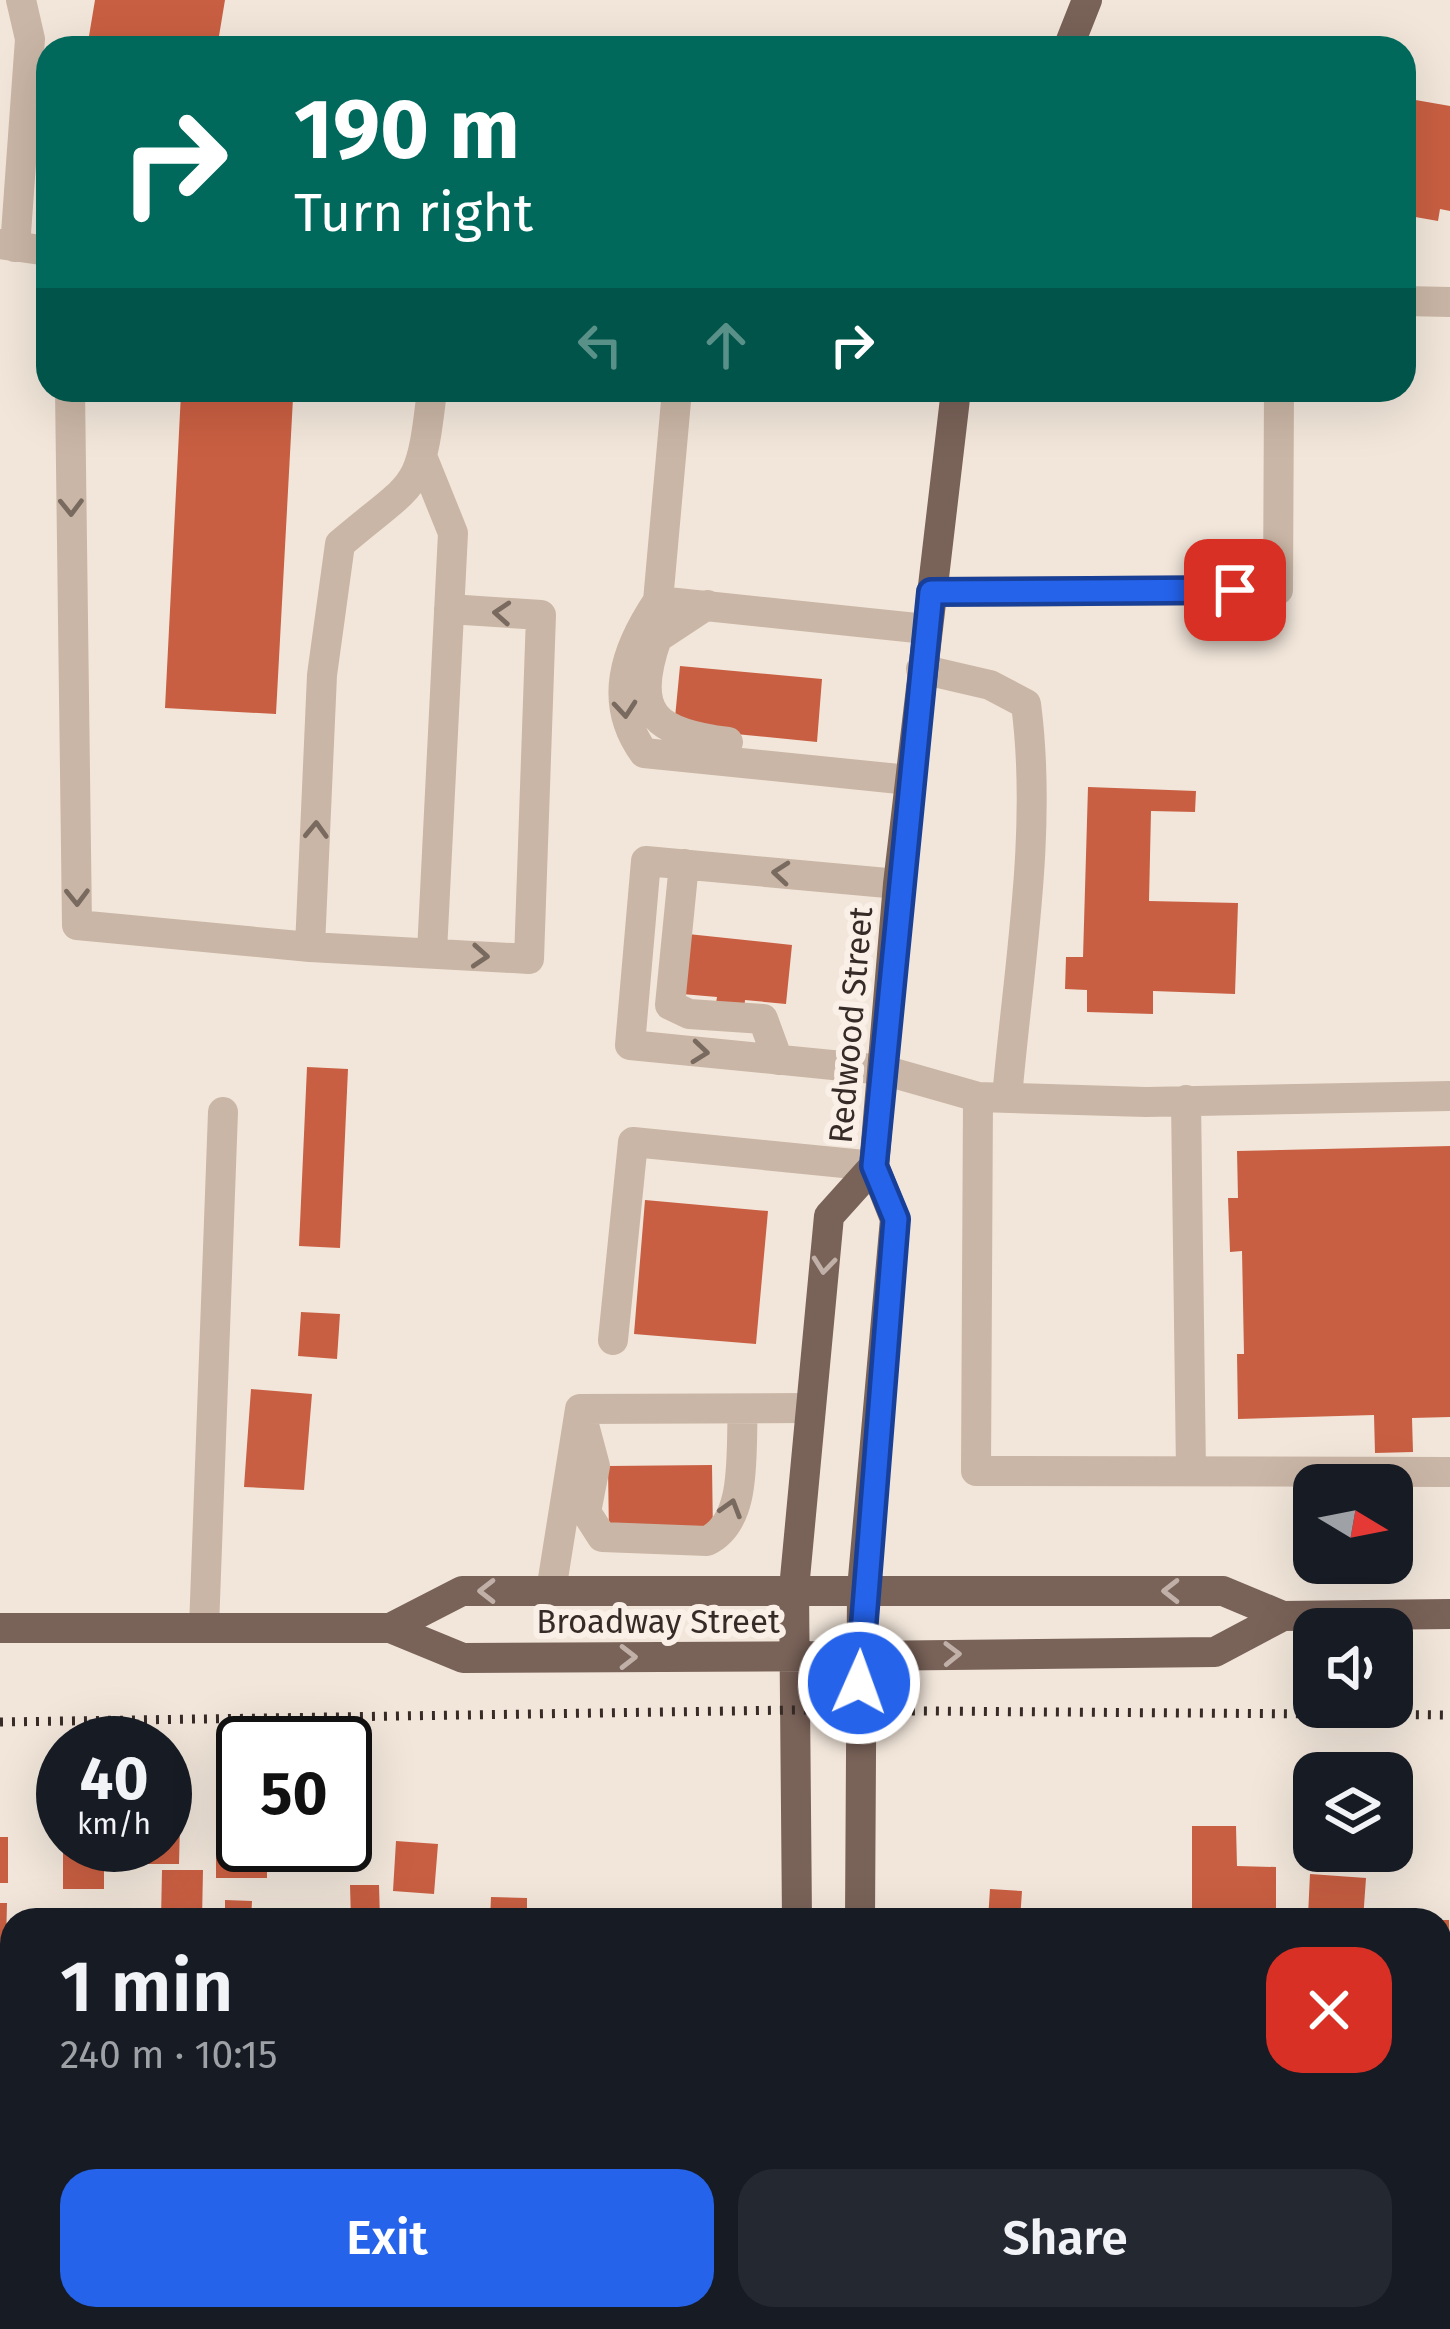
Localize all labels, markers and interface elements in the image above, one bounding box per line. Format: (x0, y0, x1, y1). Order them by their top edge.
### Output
text: 190 m (294, 79, 520, 180)
icon: right (96, 84, 252, 240)
text: Turn right (294, 181, 533, 245)
icon: left (567, 312, 633, 378)
icon: ahead (693, 312, 759, 378)
icon: right (819, 312, 885, 378)
one-way arrow (58, 498, 84, 517)
pin (1184, 539, 1286, 641)
icon: arrive (1202, 557, 1268, 623)
one-way arrow (492, 600, 511, 626)
one-way arrow (612, 700, 637, 719)
one-way arrow (302, 820, 328, 839)
one-way arrow (771, 861, 790, 887)
one-way arrow (64, 889, 90, 907)
street label: Redwood Street (821, 905, 881, 1145)
one-way arrow (471, 942, 490, 968)
one-way arrow (691, 1039, 710, 1064)
one-way arrow (812, 1256, 837, 1275)
north arrow (1293, 1464, 1413, 1584)
map controls (1293, 1464, 1413, 1872)
one-way arrow (717, 1499, 742, 1520)
one-way arrow (477, 1578, 495, 1604)
one-way arrow (1161, 1578, 1179, 1604)
street label: Broadway Street (536, 1602, 780, 1642)
button: sound (1293, 1608, 1413, 1728)
position arrow (796, 1620, 922, 1746)
one-way arrow (943, 1642, 962, 1668)
one-way arrow (620, 1644, 638, 1670)
speed limit sign: 50 (216, 1716, 372, 1872)
text: 40 (80, 1743, 149, 1815)
button: layers (1293, 1752, 1413, 1872)
text: km/h (77, 1806, 151, 1842)
text: 1 min (60, 1944, 233, 2030)
button: close (1266, 1947, 1392, 2073)
text: 240 m · 10:15 (60, 2032, 277, 2078)
button: Exit (60, 2169, 714, 2307)
button: Share (738, 2169, 1392, 2307)

